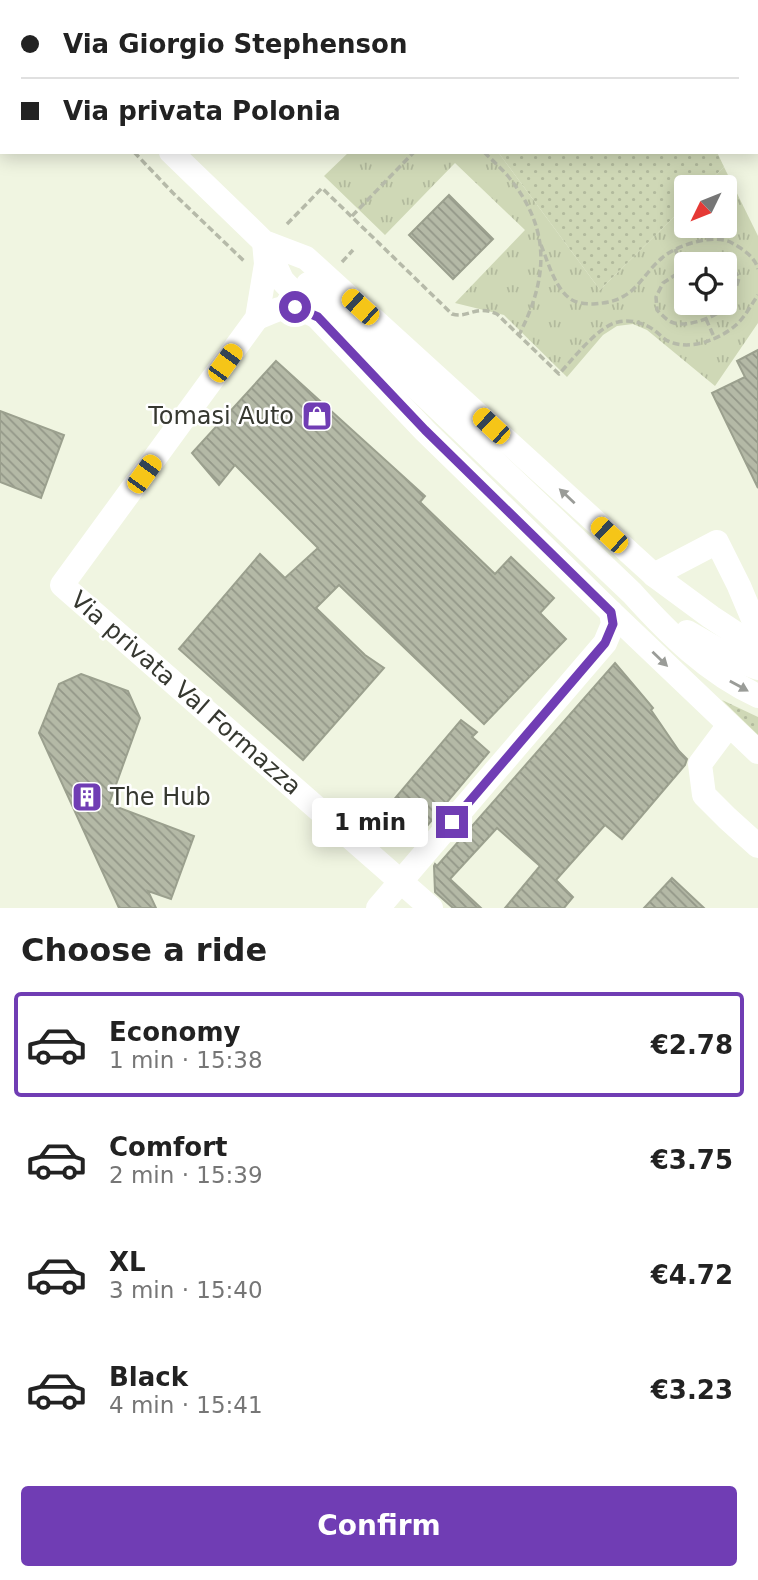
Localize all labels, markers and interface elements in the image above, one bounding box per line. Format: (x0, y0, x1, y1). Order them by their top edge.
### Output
text: Via Giorgio Stephenson (63, 29, 407, 59)
text: Via privata Polonia (63, 96, 341, 126)
north arrow (674, 175, 737, 238)
map controls (674, 175, 737, 315)
button: locate (674, 252, 737, 315)
car (338, 285, 383, 329)
route start (279, 291, 311, 323)
car (205, 340, 246, 386)
shop icon: Tomasi Auto (300, 399, 334, 433)
place label: Tomasi Auto (147, 402, 294, 430)
car (469, 404, 514, 448)
car (124, 451, 165, 497)
one-way arrow (558, 488, 576, 504)
car (587, 513, 632, 557)
street label: Via privata Val Formazza (65, 585, 307, 801)
one-way arrow (652, 651, 669, 667)
one-way arrow (729, 680, 748, 692)
building icon: The Hub (70, 780, 104, 814)
place label: The Hub (109, 783, 211, 811)
callout: 1 min (312, 798, 428, 846)
route end (436, 806, 468, 838)
text: 1 min (334, 809, 406, 835)
text: Choose a ride (21, 931, 267, 969)
icon: car (25, 1013, 88, 1076)
text: Economy (109, 1017, 240, 1047)
text: €2.78 (651, 1030, 733, 1060)
text: 1 min · 15:38 (109, 1047, 263, 1073)
icon: car (25, 1128, 88, 1191)
text: Comfort (109, 1132, 227, 1162)
text: €3.75 (651, 1145, 733, 1175)
text: 2 min · 15:39 (109, 1162, 263, 1188)
icon: car (25, 1243, 88, 1306)
text: XL (109, 1247, 146, 1277)
text: €4.72 (651, 1260, 733, 1290)
text: 3 min · 15:40 (109, 1277, 263, 1303)
icon: car (25, 1358, 88, 1421)
text: Black (109, 1362, 188, 1392)
text: €3.23 (651, 1375, 733, 1405)
text: 4 min · 15:41 (109, 1392, 263, 1418)
button: Confirm (21, 1486, 737, 1566)

